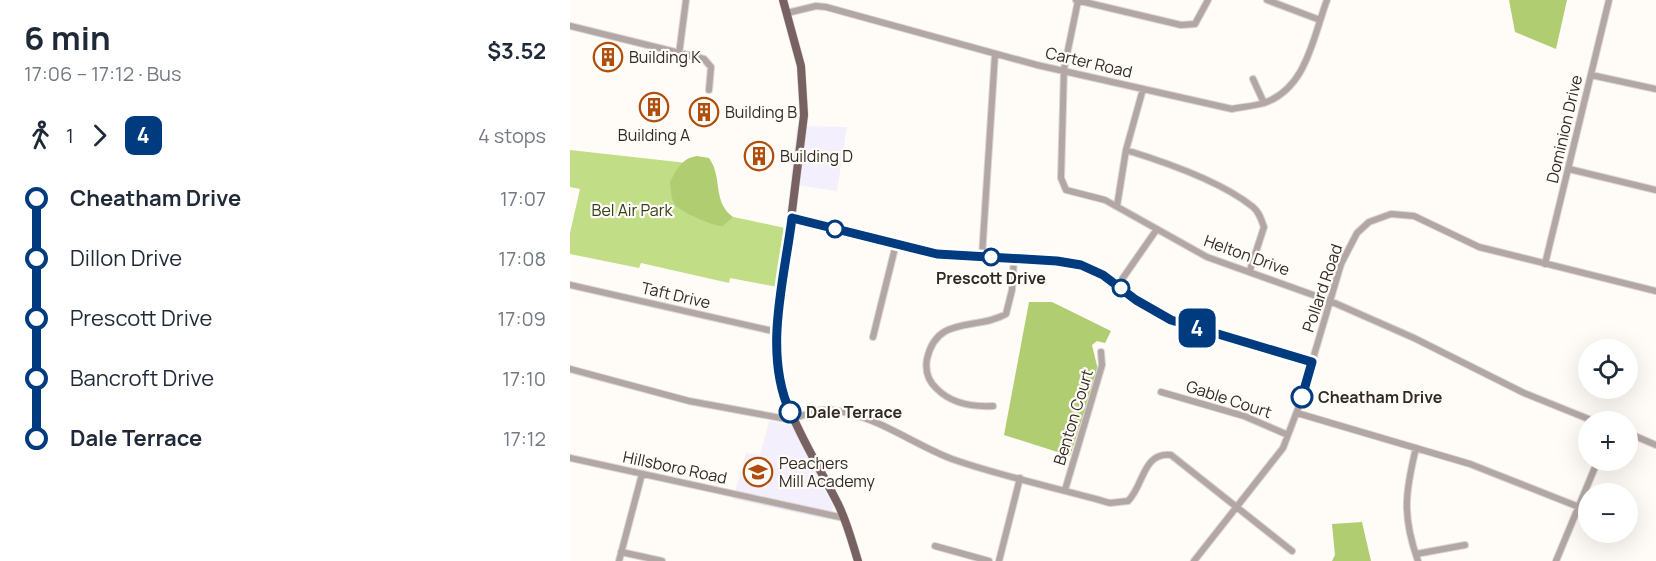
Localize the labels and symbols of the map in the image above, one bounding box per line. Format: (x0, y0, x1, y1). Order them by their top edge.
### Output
building icon: Building K (592, 41, 624, 73)
street label: Carter Road (1043, 41, 1135, 83)
place label: Building K (629, 46, 701, 68)
street label: Dominion Drive (1541, 73, 1587, 185)
building icon: Building A (638, 91, 670, 123)
building icon: Building B (688, 96, 720, 128)
place label: Building B (725, 101, 797, 123)
place label: Building A (618, 124, 690, 146)
building icon: Building D (743, 140, 775, 172)
place label: Building D (780, 145, 853, 167)
park label: Bel Air Park (592, 199, 673, 221)
unlabelled marker (826, 220, 844, 238)
street label: Helton Drive (1201, 229, 1293, 281)
street label: Pollard Road (1297, 241, 1347, 335)
marker: Prescott Drive (982, 248, 1000, 266)
place label: Prescott Drive (936, 267, 1046, 289)
street label: Taft Drive (639, 276, 713, 314)
unlabelled marker (1112, 279, 1130, 297)
line badge: 4 (1178, 308, 1216, 348)
street label: Benton Court (1048, 366, 1098, 468)
street label: Gable Court (1184, 375, 1274, 423)
marker: Cheatham Drive (1291, 386, 1313, 408)
place label: Cheatham Drive (1318, 386, 1443, 408)
marker: Dale Terrace (779, 401, 801, 423)
place label: Dale Terrace (806, 401, 903, 423)
street label: Hillsboro Road (621, 445, 729, 489)
place label: Peachers Mill Academy (779, 452, 876, 492)
school or university icon: Peachers Mill Academy (742, 456, 774, 488)

